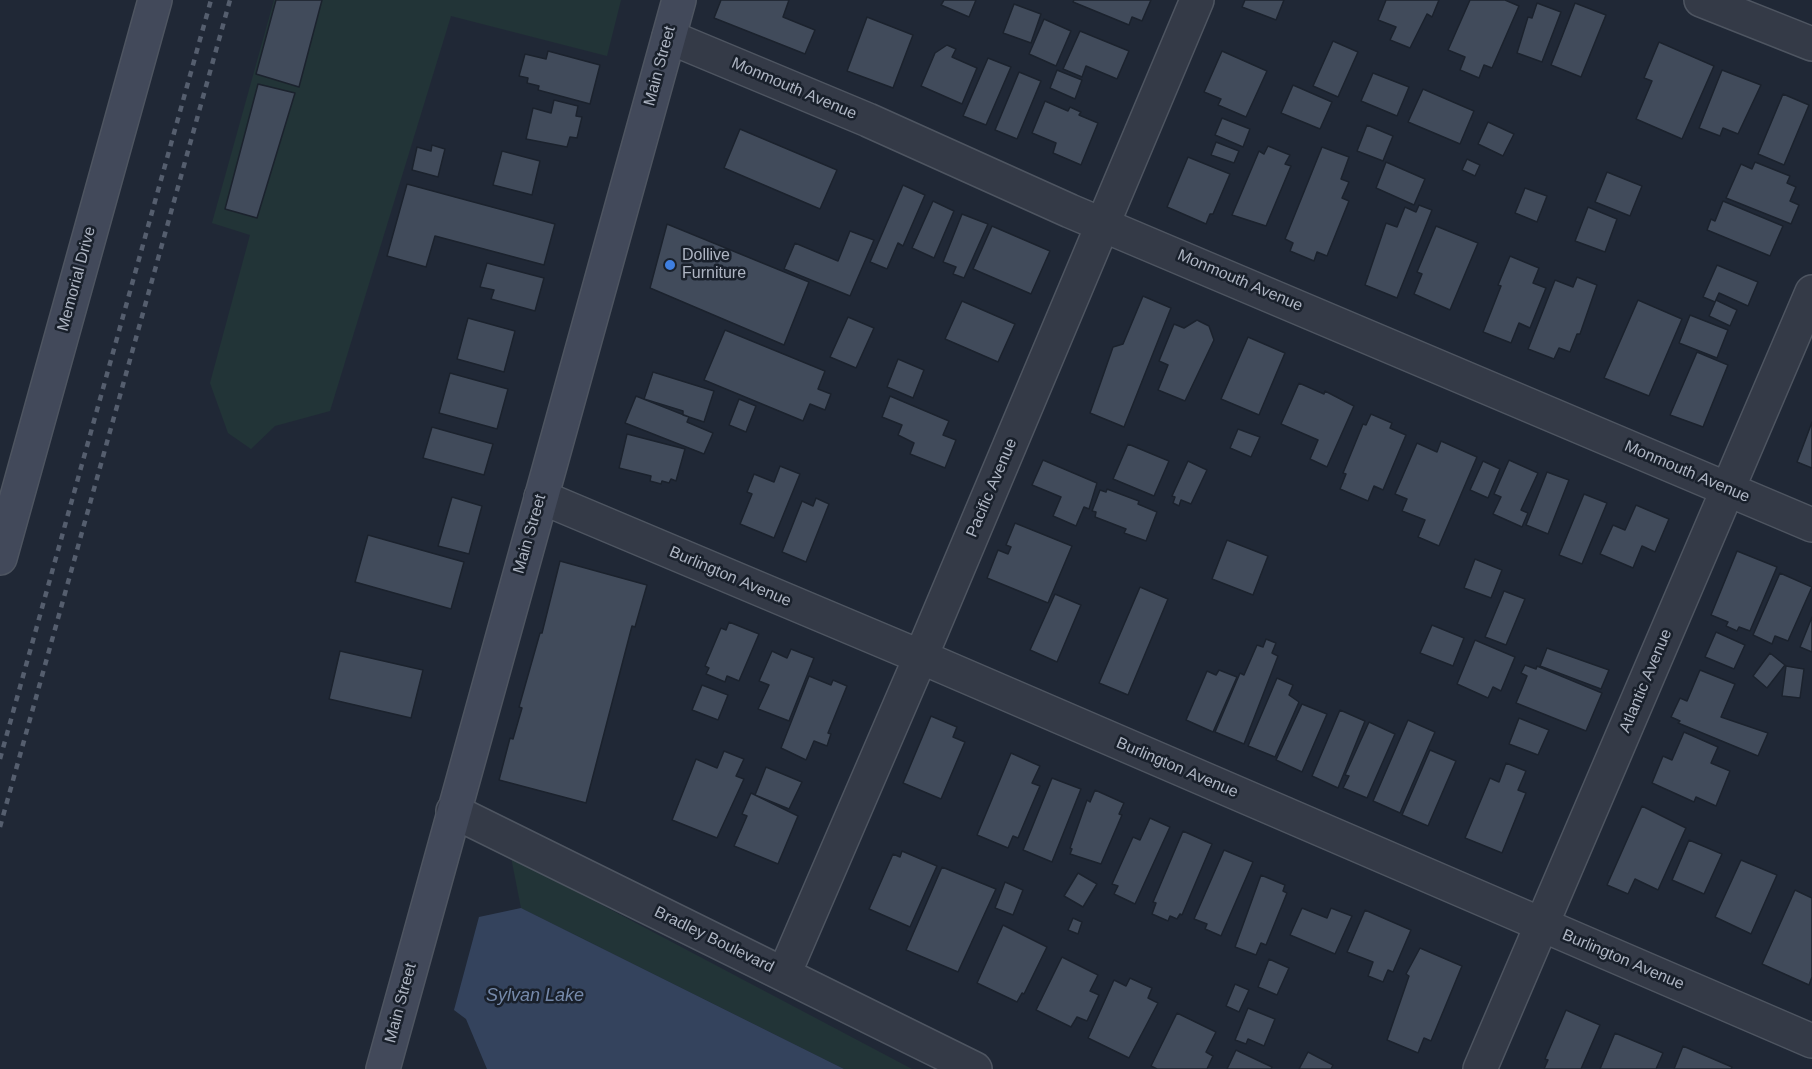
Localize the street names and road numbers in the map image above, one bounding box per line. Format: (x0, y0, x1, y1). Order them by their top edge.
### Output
street label: Main Street (640, 24, 680, 108)
street label: Monmouth Avenue (729, 54, 859, 124)
street label: Memorial Drive (54, 225, 100, 333)
street label: Monmouth Avenue (1175, 246, 1305, 316)
street label: Pacific Avenue (963, 436, 1021, 540)
street label: Monmouth Avenue (1622, 437, 1752, 507)
street label: Main Street (509, 492, 551, 576)
street label: Burlington Avenue (666, 543, 794, 611)
street label: Atlantic Avenue (1615, 626, 1677, 736)
street label: Burlington Avenue (1113, 734, 1241, 802)
street label: Bradley Boulevard (651, 903, 777, 977)
street label: Burlington Avenue (1559, 926, 1687, 994)
street label: Main Street (381, 961, 421, 1045)

